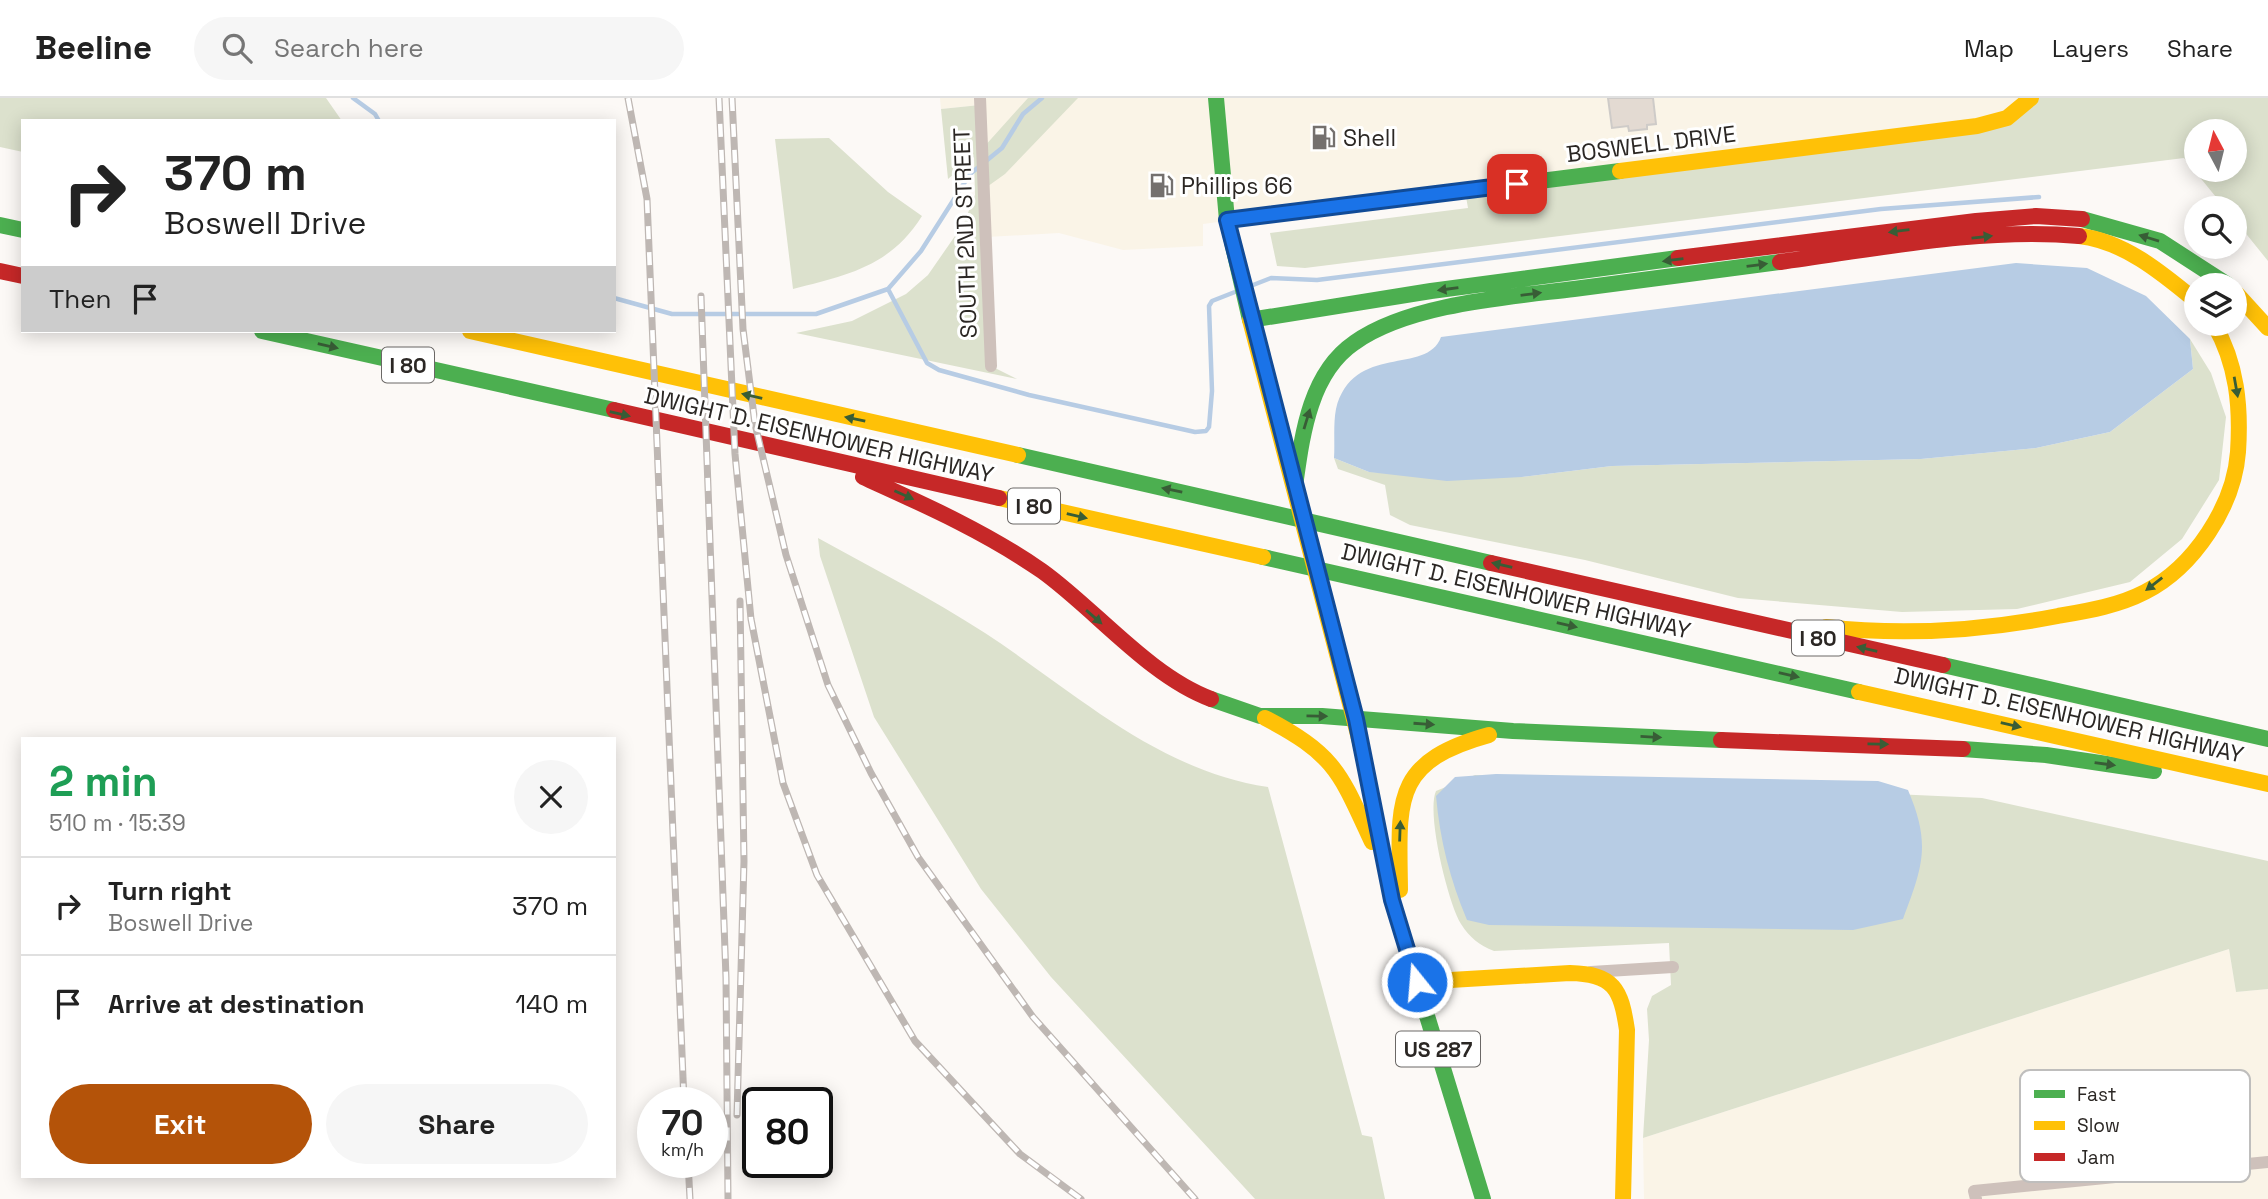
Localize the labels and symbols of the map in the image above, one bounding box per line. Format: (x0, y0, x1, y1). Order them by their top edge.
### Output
street label: BOSWELL DRIVE (1564, 119, 1738, 169)
north arrow (2184, 119, 2247, 182)
place label: Shell (1343, 123, 1396, 153)
fuel station icon: Shell (1309, 124, 1337, 152)
street label: SOUTH 2ND STREET (946, 127, 984, 339)
pin (1487, 154, 1547, 214)
place label: Phillips 66 (1181, 171, 1292, 201)
fuel station icon: Phillips 66 (1147, 172, 1175, 200)
one-way arrow (1888, 225, 1910, 236)
one-way arrow (1972, 231, 1994, 242)
one-way arrow (2138, 232, 2159, 242)
one-way arrow (1662, 254, 1684, 265)
one-way arrow (1746, 259, 1768, 270)
one-way arrow (1436, 283, 1458, 294)
one-way arrow (1520, 289, 1542, 300)
one-way arrow (317, 341, 339, 352)
road number: I 80 (382, 348, 434, 382)
one-way arrow (2231, 376, 2242, 398)
street label: DWIGHT D. EISENHOWER HIGHWAY (641, 380, 997, 490)
one-way arrow (741, 391, 763, 402)
one-way arrow (609, 408, 631, 419)
one-way arrow (1302, 408, 1313, 429)
one-way arrow (844, 414, 866, 425)
one-way arrow (1161, 484, 1183, 495)
road number: I 80 (1008, 488, 1060, 524)
one-way arrow (894, 489, 914, 501)
one-way arrow (1066, 511, 1088, 522)
street label: DWIGHT D. EISENHOWER HIGHWAY (1338, 536, 1694, 646)
one-way arrow (1491, 560, 1513, 571)
one-way arrow (2145, 577, 2163, 591)
one-way arrow (1086, 609, 1103, 624)
one-way arrow (1556, 620, 1578, 631)
road number: I 80 (1792, 620, 1844, 656)
one-way arrow (1856, 643, 1878, 654)
street label: DWIGHT D. EISENHOWER HIGHWAY (1891, 660, 2247, 770)
one-way arrow (1778, 670, 1800, 681)
one-way arrow (1306, 711, 1328, 722)
one-way arrow (1413, 719, 1435, 730)
one-way arrow (2000, 720, 2022, 731)
one-way arrow (1640, 732, 1662, 743)
one-way arrow (1867, 739, 1889, 750)
one-way arrow (2094, 758, 2116, 769)
one-way arrow (1394, 819, 1405, 841)
position arrow (1380, 945, 1454, 1019)
road number: US 287 (1396, 1032, 1480, 1066)
legend (2020, 1070, 2250, 1182)
text: Fast (2077, 1082, 2117, 1107)
speed limit sign: 80 (742, 1087, 833, 1178)
text: Slow (2077, 1113, 2120, 1138)
text: Jam (2077, 1145, 2115, 1170)

